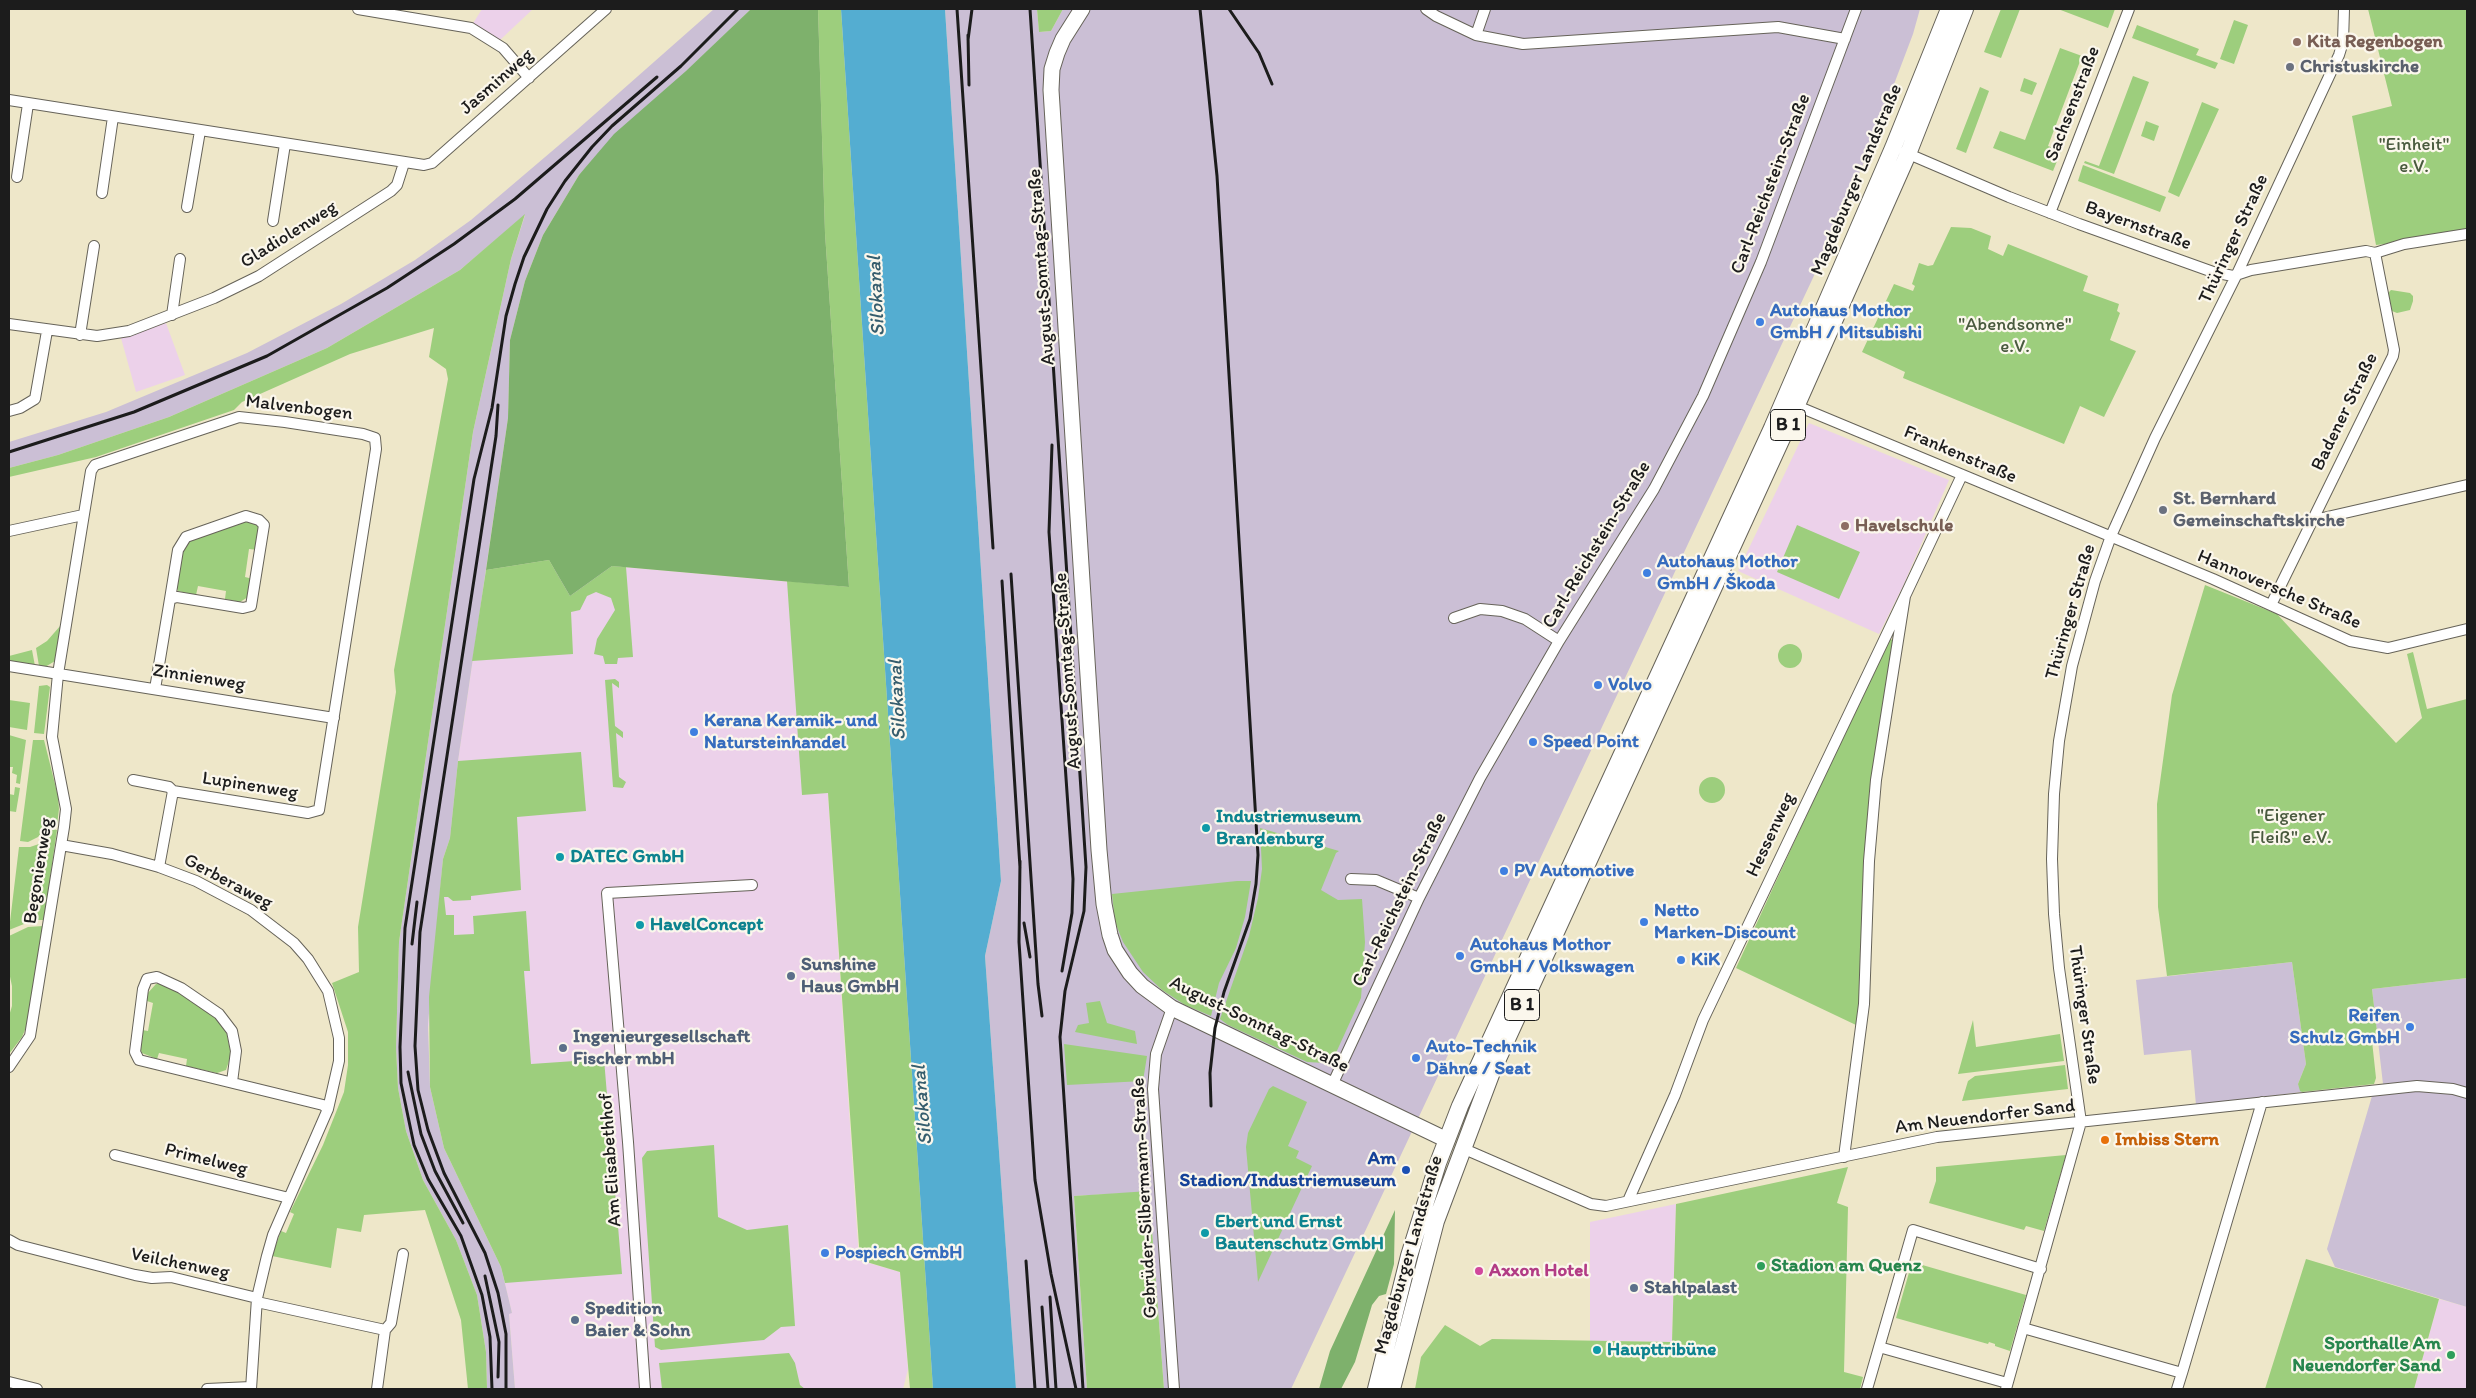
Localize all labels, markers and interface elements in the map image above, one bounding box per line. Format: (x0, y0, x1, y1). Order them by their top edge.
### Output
place label: Kita Regenbogen (2307, 31, 2443, 53)
marker: Kita Regenbogen (2291, 36, 2303, 48)
street label: Sachsenstraße (2041, 43, 2105, 165)
street label: Jasminweg (456, 44, 538, 120)
place label: Christuskirche (2300, 56, 2419, 78)
marker: Christuskirche (2284, 61, 2296, 73)
street label: Magdeburger Landstraße (1806, 81, 1908, 279)
street label: Carl-Reichstein-Straße (1726, 91, 1816, 277)
park label: "Einheit" e.V. (2379, 134, 2449, 178)
street label: August-Sonntag-Straße (1024, 168, 1060, 366)
street label: Thüringer Straße (2194, 171, 2274, 307)
street label: Gladiolenweg (236, 196, 342, 274)
street label: Bayernstraße (2082, 196, 2194, 256)
water label: Silokanal (863, 255, 891, 337)
place label: Autohaus Mothor GmbH / Mitsubishi (1770, 300, 1922, 344)
park label: "Abendsonne" e.V. (1958, 314, 2072, 358)
marker: Autohaus Mothor GmbH / Mitsubishi (1754, 316, 1766, 328)
street label: Badener Straße (2307, 349, 2383, 475)
street label: Malvenbogen (244, 390, 354, 426)
road number: B 1 (1770, 410, 1806, 440)
street label: Frankenstraße (1900, 421, 2020, 489)
street label: Carl-Reichstein-Straße (1538, 457, 1656, 633)
place label: St. Bernhard Gemeinschaftskirche (2173, 488, 2345, 532)
marker: St. Bernhard Gemeinschaftskirche (2157, 504, 2169, 516)
place label: Havelschule (1855, 515, 1953, 537)
marker: Havelschule (1839, 520, 1851, 532)
street label: Thüringer Straße (2041, 542, 2101, 682)
street label: Hannoversche Straße (2194, 545, 2364, 635)
place label: Autohaus Mothor GmbH / Škoda (1657, 551, 1798, 595)
marker: Autohaus Mothor GmbH / Škoda (1641, 567, 1653, 579)
street label: August-Sonntag-Straße (1050, 572, 1086, 770)
street label: Zinnienweg (151, 659, 247, 697)
water label: Silokanal (884, 659, 912, 741)
place label: Volvo (1608, 674, 1652, 696)
marker: Volvo (1592, 679, 1604, 691)
place label: Kerana Keramik- und Natursteinhandel (704, 710, 877, 754)
marker: Kerana Keramik- und Natursteinhandel (688, 726, 700, 738)
place label: Speed Point (1543, 731, 1639, 753)
marker: Speed Point (1527, 736, 1539, 748)
street label: Lupinenweg (201, 767, 299, 805)
street label: Hessenweg (1742, 789, 1800, 881)
park label: "Eigener Fleiß" e.V. (2250, 805, 2332, 849)
place label: Industriemuseum Brandenburg (1216, 806, 1361, 850)
street label: Carl-Reichstein-Straße (1348, 809, 1452, 991)
street label: Begonienweg (19, 816, 59, 926)
marker: Industriemuseum Brandenburg (1200, 822, 1212, 834)
place label: DATEC GmbH (570, 846, 684, 868)
street label: Gerberaweg (180, 849, 276, 915)
marker: DATEC GmbH (554, 851, 566, 863)
place label: PV Automotive (1514, 860, 1634, 882)
marker: PV Automotive (1498, 865, 1510, 877)
place label: Netto Marken-Discount (1654, 900, 1796, 944)
place label: HavelConcept (650, 914, 763, 936)
marker: Netto Marken-Discount (1638, 916, 1650, 928)
marker: HavelConcept (634, 919, 646, 931)
place label: Autohaus Mothor GmbH / Volkswagen (1470, 934, 1634, 978)
street label: Thüringer Straße (2063, 944, 2105, 1086)
place label: KiK (1691, 949, 1720, 971)
marker: Autohaus Mothor GmbH / Volkswagen (1454, 950, 1466, 962)
place label: Sunshine Haus GmbH (801, 954, 899, 998)
marker: KiK (1675, 954, 1687, 966)
marker: Sunshine Haus GmbH (785, 970, 797, 982)
street label: August-Sonntag-Straße (1166, 972, 1352, 1078)
road number: B 1 (1504, 990, 1540, 1020)
place label: Reifen Schulz GmbH (2290, 1005, 2400, 1049)
marker: Reifen Schulz GmbH (2404, 1021, 2416, 1033)
place label: Ingenieurgesellschaft Fischer mbH (573, 1026, 751, 1070)
place label: Auto-Technik Dähne / Seat (1426, 1036, 1537, 1080)
marker: Ingenieurgesellschaft Fischer mbH (557, 1042, 569, 1054)
marker: Auto-Technik Dähne / Seat (1410, 1052, 1422, 1064)
water label: Silokanal (908, 1064, 938, 1146)
street label: Gebrüder-Silbermann-Straße (1127, 1077, 1163, 1319)
street label: Am Elisabethhof (595, 1092, 627, 1228)
street label: Am Neuendorfer Sand (1894, 1095, 2076, 1139)
place label: Imbiss Stern (2115, 1129, 2219, 1151)
marker: Imbiss Stern (2099, 1134, 2111, 1146)
street label: Primelweg (162, 1139, 250, 1181)
place label: Am Stadion/Industriemuseum (1180, 1148, 1396, 1192)
street label: Magdeburger Landstraße (1370, 1153, 1448, 1357)
marker: Am Stadion/Industriemuseum (1400, 1164, 1412, 1176)
place label: Ebert und Ernst Bautenschutz GmbH (1215, 1211, 1384, 1255)
marker: Ebert und Ernst Bautenschutz GmbH (1199, 1227, 1211, 1239)
place label: Pospiech GmbH (835, 1242, 962, 1264)
street label: Veilchenweg (129, 1243, 231, 1285)
marker: Pospiech GmbH (819, 1247, 831, 1259)
place label: Stadion am Quenz (1771, 1255, 1921, 1277)
place label: Axxon Hotel (1489, 1260, 1589, 1282)
marker: Stadion am Quenz (1755, 1260, 1767, 1272)
marker: Axxon Hotel (1473, 1265, 1485, 1277)
place label: Stahlpalast (1644, 1277, 1737, 1299)
marker: Stahlpalast (1628, 1282, 1640, 1294)
place label: Spedition Baier & Sohn (585, 1298, 690, 1342)
marker: Spedition Baier & Sohn (569, 1314, 581, 1326)
place label: Sporthalle Am Neuendorfer Sand (2292, 1333, 2441, 1377)
place label: Haupttribüne (1607, 1339, 1716, 1361)
marker: Haupttribüne (1591, 1344, 1603, 1356)
marker: Sporthalle Am Neuendorfer Sand (2445, 1349, 2457, 1361)

